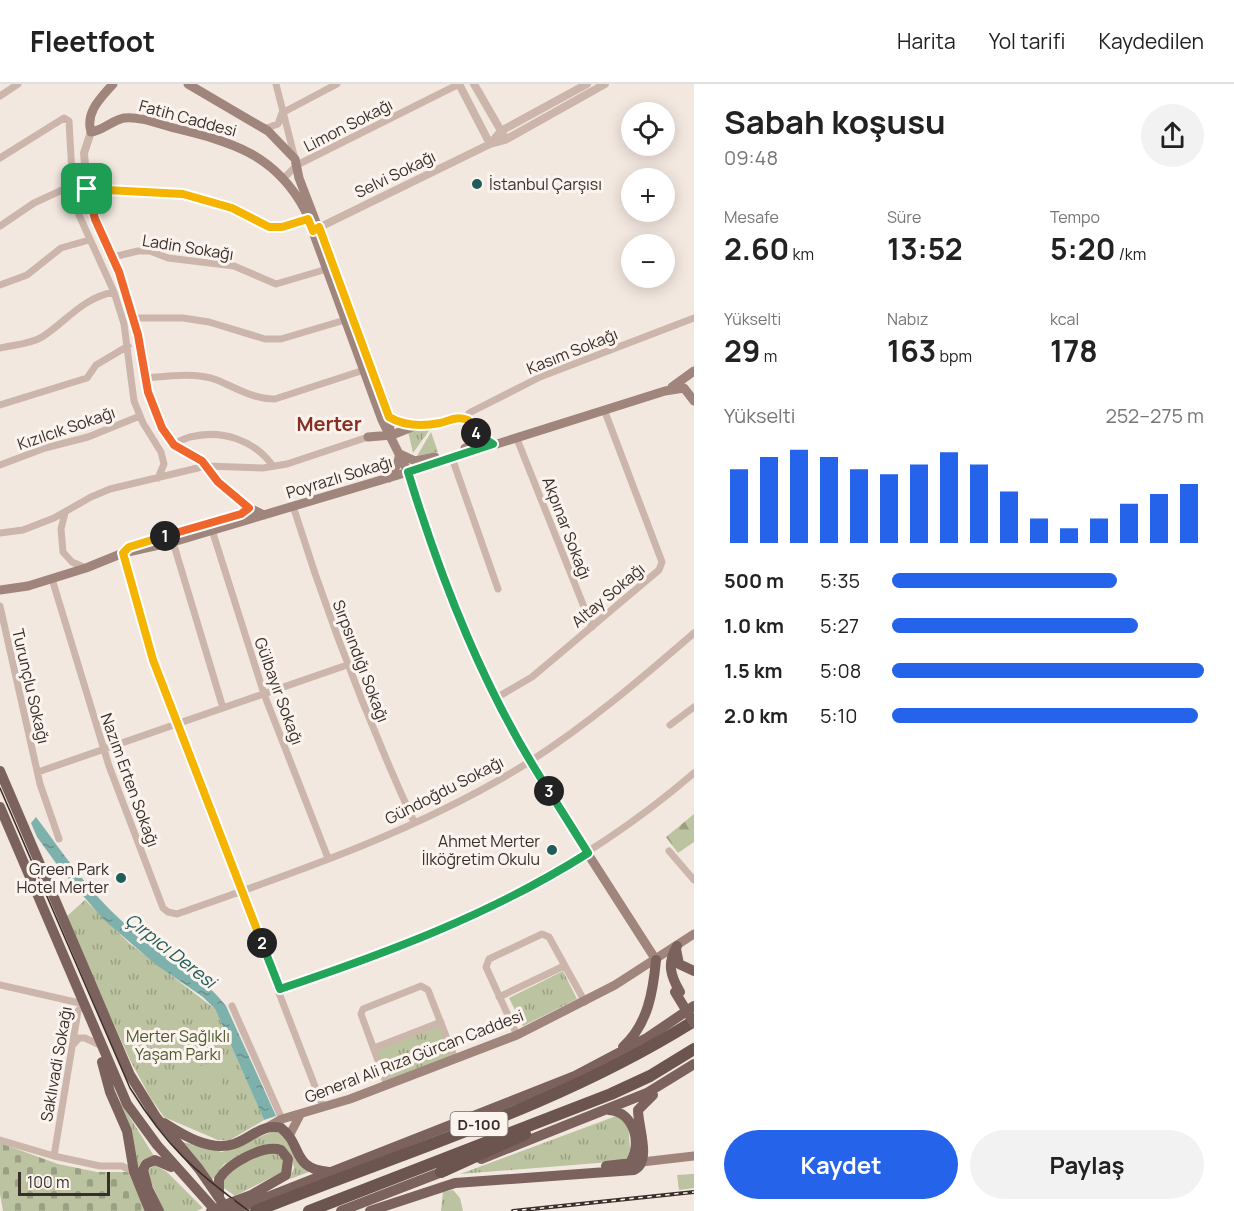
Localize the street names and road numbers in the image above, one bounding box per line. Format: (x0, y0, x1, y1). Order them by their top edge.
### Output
street label: Limon Sokağı (300, 93, 396, 157)
street label: Fatih Caddesi (137, 94, 239, 142)
street label: Selvi Sokağı (351, 145, 439, 203)
street label: Ladin Sokağı (141, 229, 235, 265)
street label: Kasım Sokağı (523, 323, 621, 379)
street label: Kızılcık Sokağı (14, 401, 118, 455)
street label: Poyrazlı Sokağı (283, 450, 395, 504)
street label: Akpınar Sokağı (537, 474, 597, 582)
street label: Altay Sokağı (567, 558, 649, 632)
street label: Sırpsındığı Sokağı (328, 597, 394, 725)
street label: Turunçlu Sokağı (7, 626, 55, 746)
street label: Gülbayır Sokağı (249, 634, 309, 748)
street label: Nazım Erten Sokağı (96, 710, 164, 850)
street label: Gündoğdu Sokağı (381, 751, 507, 829)
street label: General Ali Rıza Gürcan Caddesi (301, 1004, 527, 1108)
street label: Saklıvadi Sokağı (35, 1005, 77, 1123)
road number: D-100 (450, 1112, 508, 1136)

